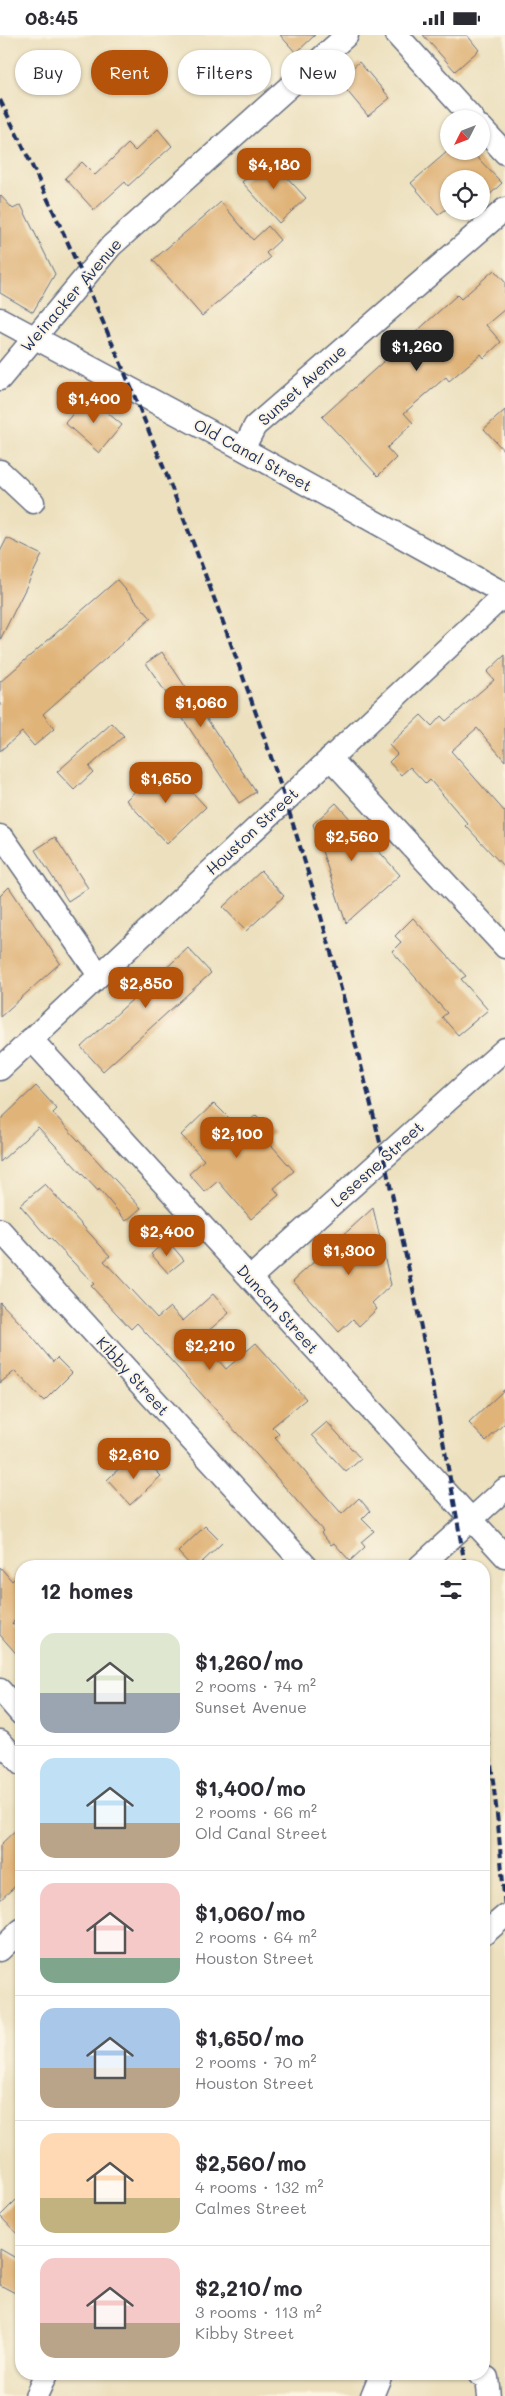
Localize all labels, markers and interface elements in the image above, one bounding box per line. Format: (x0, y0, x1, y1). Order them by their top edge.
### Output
text: 08:45 (25, 5, 78, 30)
chip: Buy (15, 50, 81, 95)
chip: Rent (91, 50, 168, 95)
chip: Filters (178, 50, 271, 95)
chip: New (281, 50, 355, 95)
north arrow (440, 110, 490, 160)
map controls (440, 110, 490, 220)
pin: $4,180 (233, 147, 315, 190)
text: $4,180 (248, 153, 300, 174)
button: locate (440, 170, 490, 220)
street label: Weinacker Avenue (15, 233, 126, 356)
pin: $1,260 (376, 329, 458, 372)
text: $1,260 (392, 335, 442, 356)
street label: Sunset Avenue (253, 339, 350, 430)
pin: $1,400 (53, 381, 135, 424)
text: $1,400 (68, 387, 120, 408)
street label: Old Canal Street (190, 413, 316, 496)
pin: $1,060 (160, 685, 242, 728)
text: $1,060 (175, 691, 227, 712)
pin: $1,650 (125, 761, 207, 804)
text: $1,650 (140, 767, 192, 788)
street label: Houston Street (201, 782, 302, 879)
pin: $2,560 (311, 819, 393, 862)
text: $2,560 (325, 825, 379, 846)
pin: $2,850 (105, 967, 187, 1009)
text: $2,850 (119, 972, 173, 993)
street label: Lesesne Street (326, 1116, 428, 1211)
pin: $2,100 (196, 1117, 278, 1159)
text: $2,100 (211, 1122, 263, 1143)
pin: $2,400 (126, 1215, 208, 1257)
text: $2,400 (140, 1220, 194, 1241)
pin: $1,300 (308, 1233, 390, 1276)
text: $1,300 (323, 1239, 375, 1260)
street label: Duncan Street (233, 1260, 324, 1358)
pin: $2,210 (169, 1329, 251, 1371)
street label: Kibby Street (92, 1332, 174, 1420)
text: $2,210 (185, 1334, 235, 1355)
pin: $2,610 (93, 1437, 175, 1480)
text: $2,610 (109, 1443, 159, 1464)
icon: filters (437, 1576, 465, 1604)
text: 12 homes (40, 1577, 133, 1604)
text: $1,260/mo (195, 1648, 303, 1675)
icon: home (80, 1653, 140, 1713)
text: 2 rooms · 74 m² (195, 1675, 316, 1696)
text: Sunset Avenue (195, 1696, 307, 1717)
text: $1,400/mo (195, 1774, 306, 1801)
icon: home (80, 1778, 140, 1838)
text: 2 rooms · 66 m² (195, 1801, 317, 1822)
text: Old Canal Street (195, 1822, 327, 1843)
text: $1,060/mo (195, 1899, 305, 1926)
icon: home (80, 1903, 140, 1963)
text: 2 rooms · 64 m² (195, 1926, 317, 1947)
text: Houston Street (195, 1947, 314, 1968)
text: $1,650/mo (195, 2024, 304, 2051)
icon: home (80, 2028, 140, 2088)
text: 2 rooms · 70 m² (195, 2051, 316, 2072)
text: Houston Street (195, 2072, 314, 2093)
text: $2,560/mo (195, 2149, 306, 2176)
icon: home (80, 2153, 140, 2213)
text: 4 rooms · 132 m² (195, 2176, 324, 2197)
text: Calmes Street (195, 2197, 307, 2218)
text: $2,210/mo (195, 2274, 302, 2301)
icon: home (80, 2278, 140, 2338)
text: 3 rooms · 113 m² (195, 2301, 322, 2322)
text: Kibby Street (195, 2322, 294, 2343)

